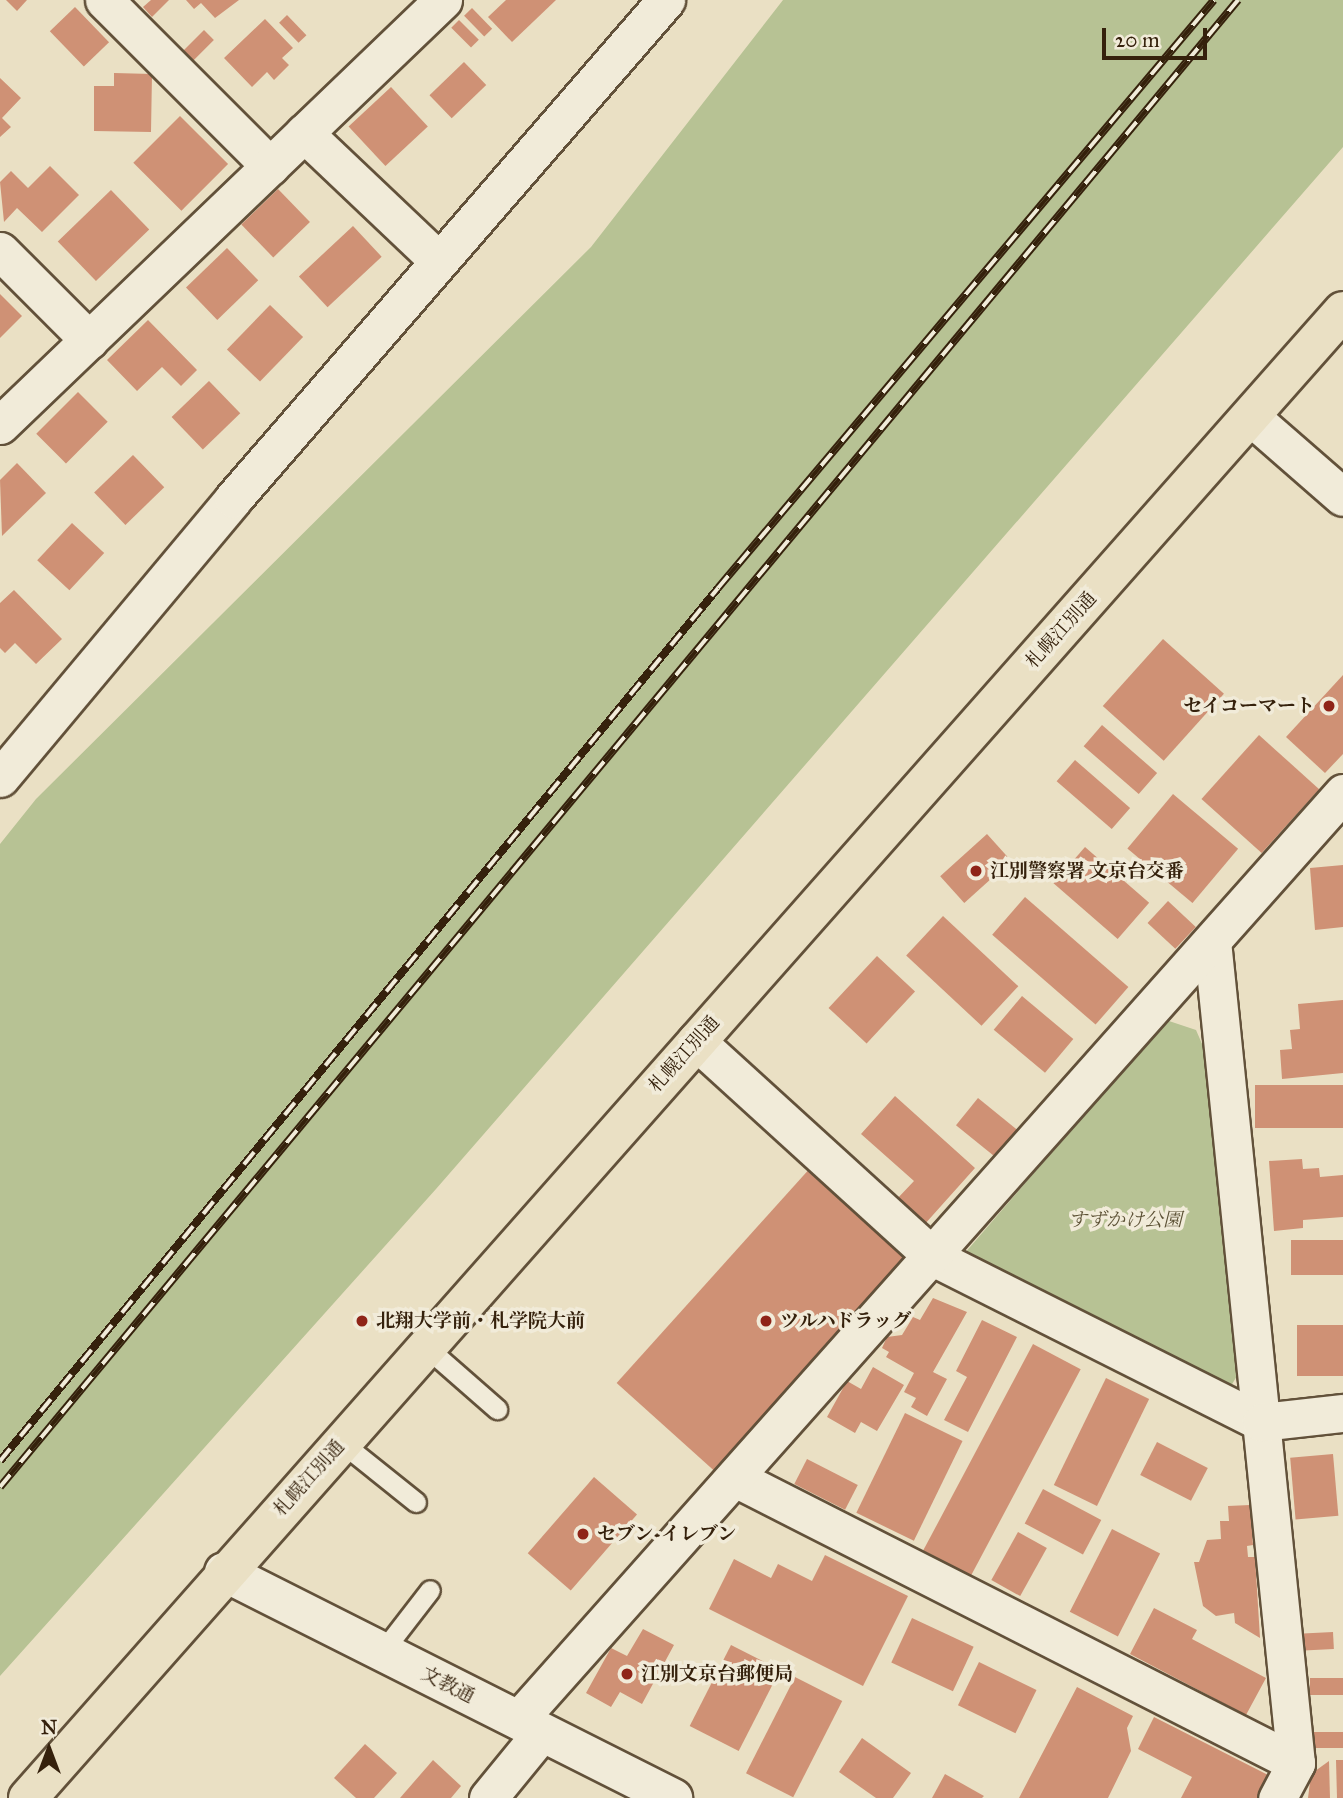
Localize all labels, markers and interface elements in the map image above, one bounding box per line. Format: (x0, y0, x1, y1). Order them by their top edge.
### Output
scale bar (1105, 14, 1210, 58)
text: 20 m (1115, 27, 1160, 53)
street label: 札幌江別通 (1021, 587, 1101, 673)
place label: セイコーマート (1182, 695, 1315, 717)
marker: セイコーマート (1321, 698, 1337, 714)
place label: 江別警察署 文京台交番 (990, 860, 1184, 882)
marker: 江別警察署 文京台交番 (968, 863, 984, 879)
street label: 札幌江別通 (644, 1011, 724, 1097)
park label: すずかけ公園 (1068, 1209, 1182, 1231)
place label: 北翔大学前・札学院大前 (376, 1310, 585, 1332)
place label: ツルハドラッグ (780, 1310, 913, 1332)
marker: 北翔大学前・札学院大前 (354, 1313, 370, 1329)
marker: ツルハドラッグ (758, 1313, 774, 1329)
street label: 札幌江別通 (269, 1435, 349, 1521)
place label: セブン-イレブン (597, 1523, 738, 1545)
marker: セブン-イレブン (575, 1526, 591, 1542)
street label: 文教通 (417, 1662, 479, 1708)
place label: 江別文京台郵便局 (641, 1663, 793, 1685)
marker: 江別文京台郵便局 (619, 1666, 635, 1682)
north arrow (14, 1714, 84, 1784)
text: N (41, 1716, 57, 1739)

